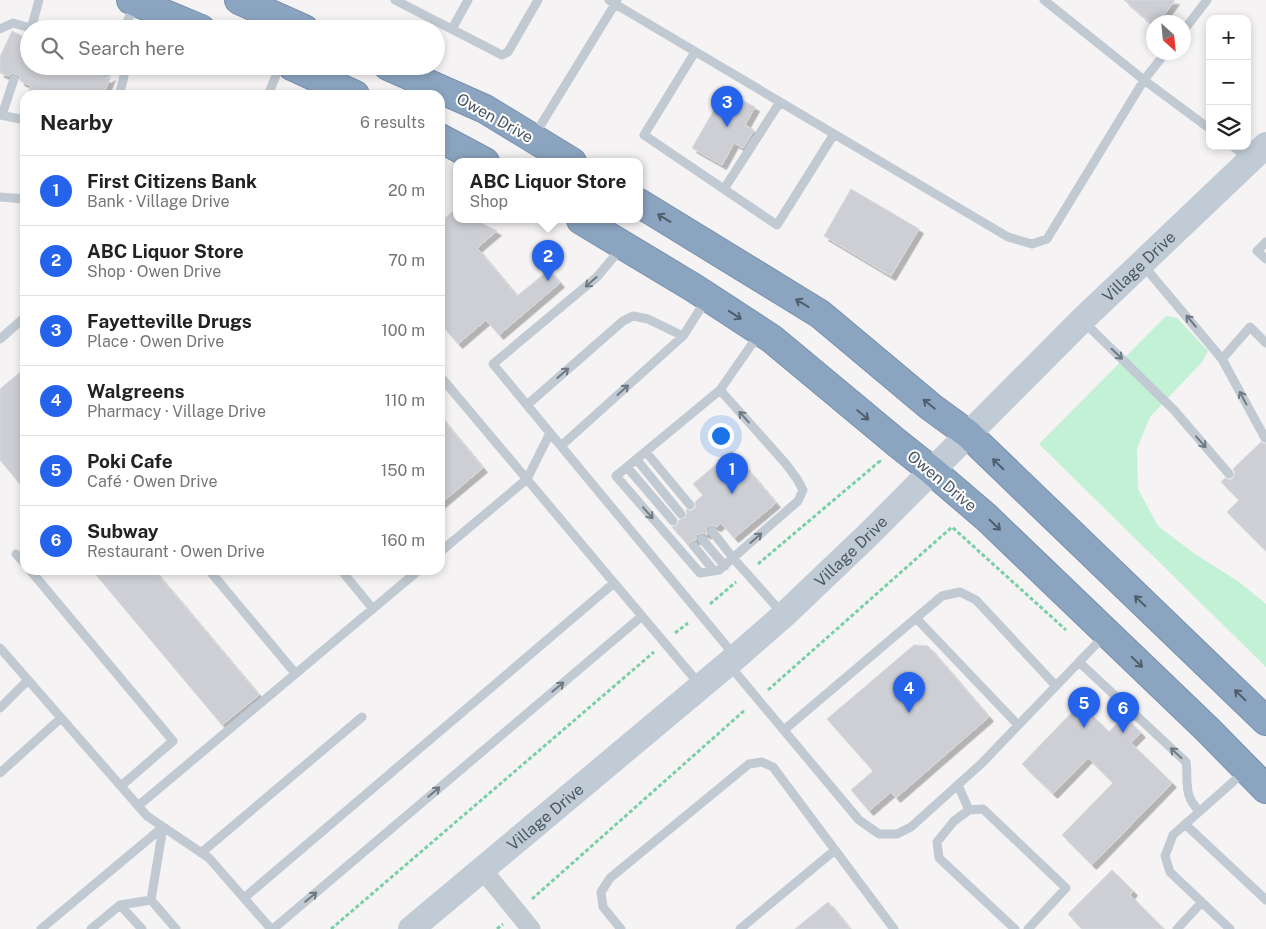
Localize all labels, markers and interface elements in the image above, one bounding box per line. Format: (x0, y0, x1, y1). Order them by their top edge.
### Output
north arrow (1146, 15, 1191, 60)
map controls (1206, 15, 1251, 150)
button: + (1206, 15, 1251, 60)
search box (20, 20, 445, 75)
icon: search (38, 34, 66, 62)
text: Search here (78, 37, 185, 59)
button: − (1206, 60, 1251, 105)
pin: 3 (711, 86, 743, 127)
street label: Owen Drive (453, 89, 537, 147)
button: layers (1206, 105, 1251, 150)
text: Nearby (40, 110, 113, 135)
text: 6 results (360, 113, 425, 132)
popup (453, 158, 643, 223)
text: First Citizens Bank (87, 170, 257, 192)
text: ABC Liquor Store (470, 170, 626, 192)
text: 1 (53, 181, 59, 200)
text: 20 m (388, 181, 425, 200)
text: Bank · Village Drive (87, 192, 230, 211)
text: Shop (470, 192, 508, 211)
one-way arrow (657, 213, 671, 223)
street label: Village Drive (1098, 227, 1179, 305)
text: ABC Liquor Store (87, 240, 244, 262)
pin: 2 (532, 240, 564, 281)
text: 2 (51, 251, 61, 270)
text: 70 m (388, 251, 425, 270)
text: Shop · Owen Drive (87, 262, 221, 281)
one-way arrow (585, 276, 598, 287)
one-way arrow (796, 298, 810, 308)
one-way arrow (728, 309, 742, 320)
text: Fayetteville Drugs (87, 310, 252, 332)
one-way arrow (1185, 315, 1196, 328)
text: 3 (51, 321, 61, 340)
text: 100 m (381, 321, 425, 340)
text: Place · Owen Drive (87, 332, 224, 351)
one-way arrow (1111, 348, 1123, 360)
one-way arrow (557, 367, 570, 378)
text: Walgreens (87, 380, 184, 402)
one-way arrow (617, 384, 630, 396)
text: 4 (51, 391, 61, 410)
text: 110 m (384, 391, 425, 410)
one-way arrow (1238, 391, 1248, 406)
one-way arrow (923, 399, 936, 410)
text: Pharmacy · Village Drive (87, 402, 266, 421)
one-way arrow (856, 409, 869, 420)
one-way arrow (738, 410, 749, 423)
your location (708, 423, 734, 449)
one-way arrow (1195, 435, 1207, 448)
street label: Owen Drive (904, 447, 980, 515)
text: Poki Cafe (87, 450, 173, 472)
pin: 1 (716, 453, 748, 494)
one-way arrow (992, 458, 1005, 470)
text: 5 (51, 461, 61, 480)
text: 150 m (381, 461, 425, 480)
text: Café · Owen Drive (87, 472, 218, 491)
one-way arrow (642, 507, 654, 520)
street label: Village Drive (810, 512, 891, 591)
one-way arrow (988, 519, 1001, 531)
text: Subway (87, 520, 159, 542)
text: 6 (51, 531, 61, 550)
text: 160 m (381, 531, 425, 550)
one-way arrow (749, 533, 762, 544)
text: Restaurant · Owen Drive (87, 542, 265, 561)
one-way arrow (1134, 595, 1147, 607)
one-way arrow (1131, 656, 1143, 668)
pin: 4 (893, 672, 925, 713)
one-way arrow (552, 681, 565, 693)
pin: 5 (1068, 687, 1100, 728)
one-way arrow (1234, 689, 1246, 702)
pin: 6 (1107, 692, 1139, 733)
one-way arrow (1170, 747, 1182, 759)
street label: Village Drive (503, 779, 587, 854)
one-way arrow (428, 787, 441, 798)
one-way arrow (304, 892, 317, 903)

